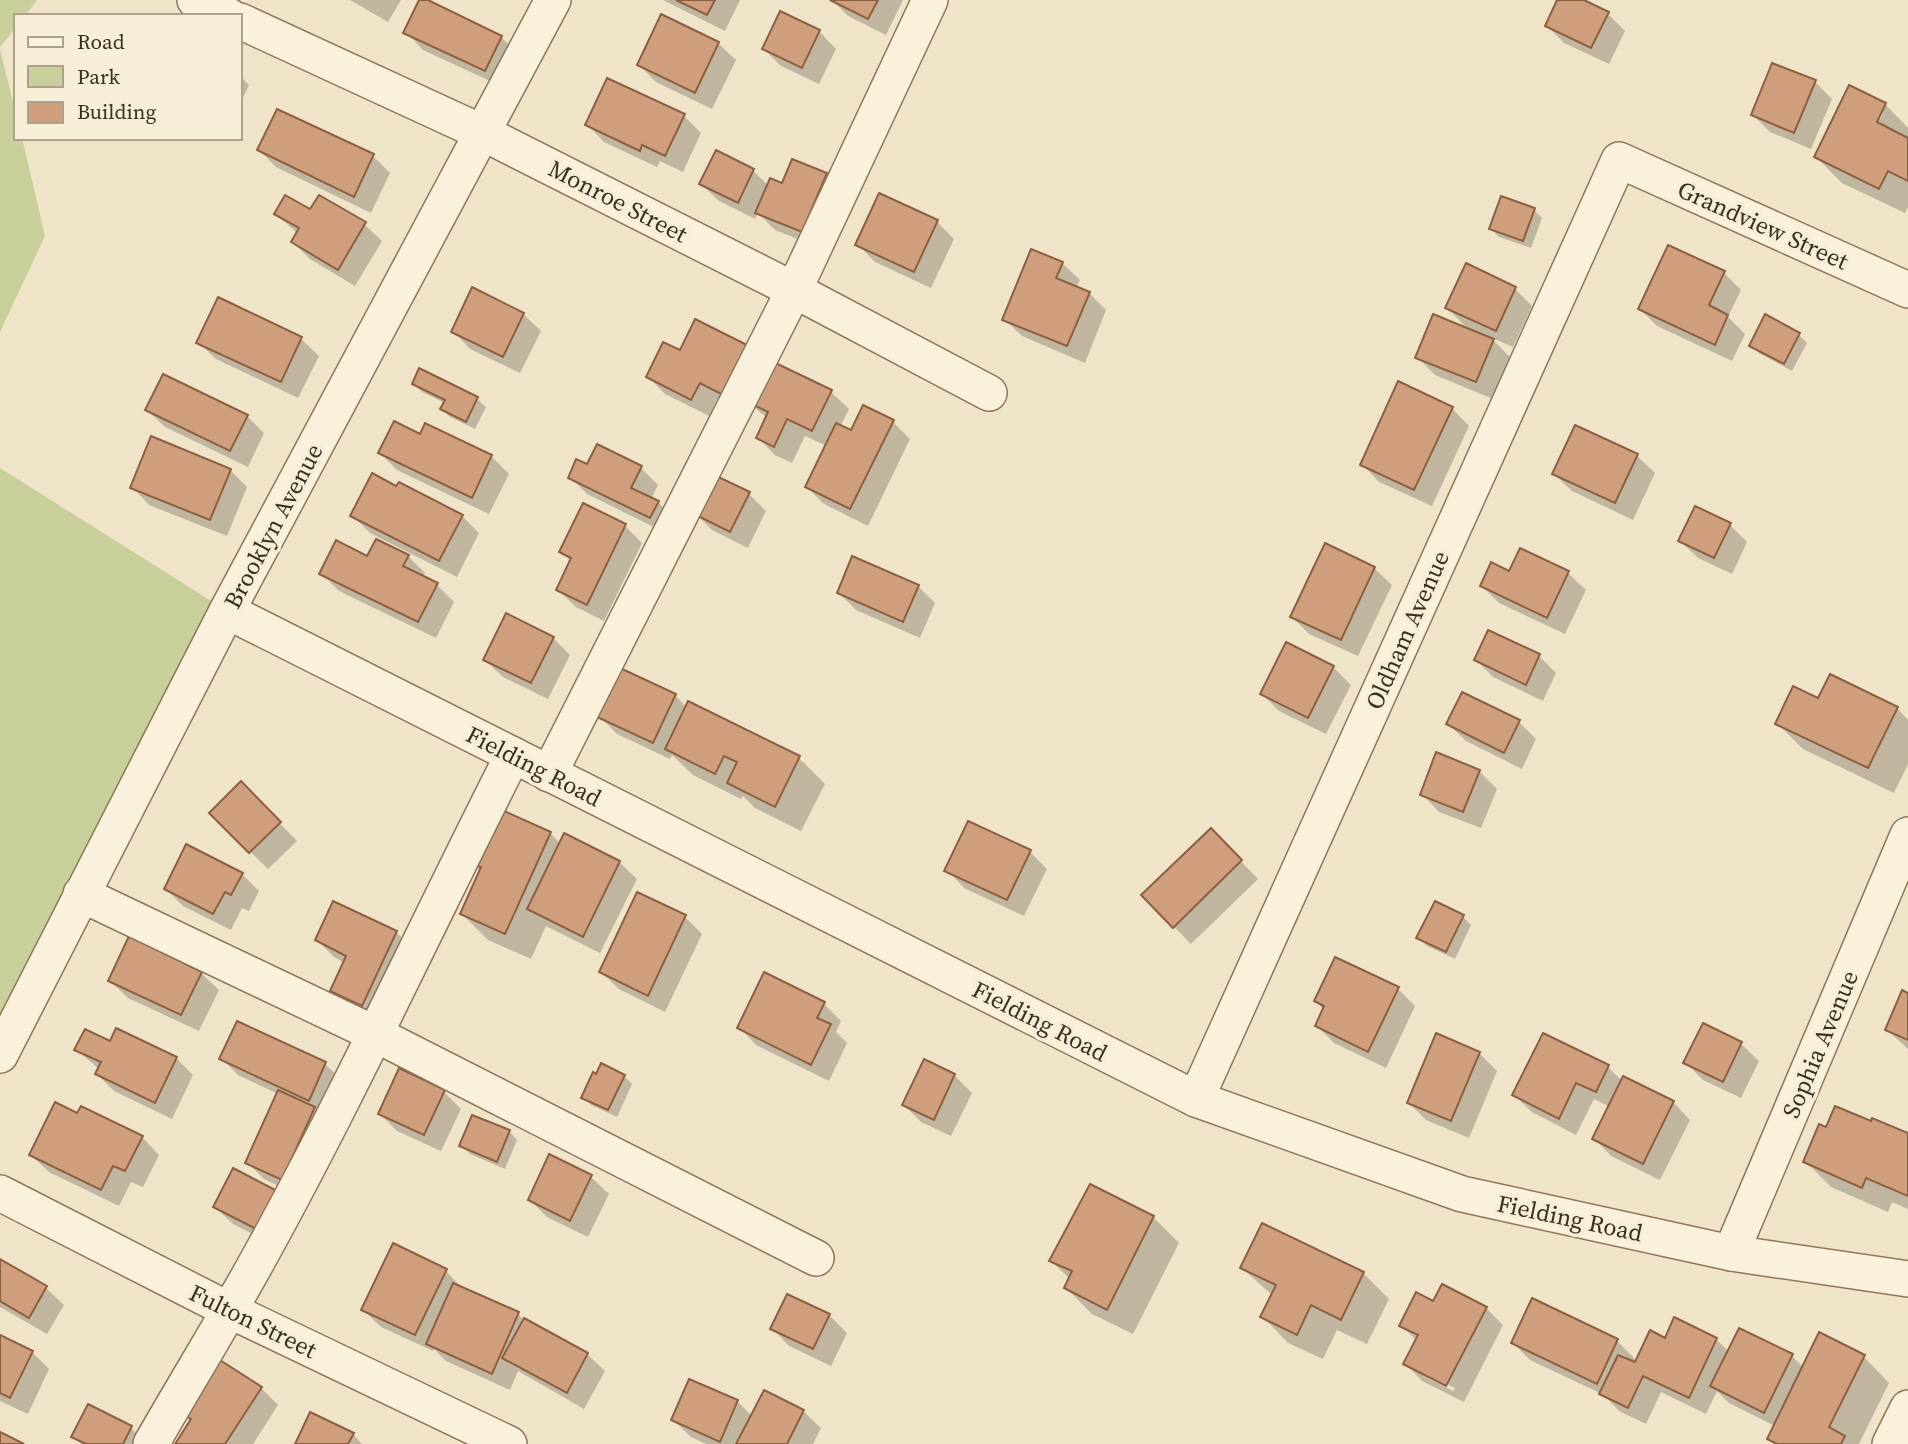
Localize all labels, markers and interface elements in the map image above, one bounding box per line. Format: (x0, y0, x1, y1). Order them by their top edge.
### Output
legend (14, 14, 242, 140)
text: Road (77, 27, 125, 56)
text: Park (77, 62, 121, 91)
text: Building (77, 97, 156, 126)
street label: Monroe Street (543, 152, 693, 250)
street label: Grandview Street (1672, 173, 1854, 277)
street label: Brooklyn Avenue (216, 438, 330, 614)
street label: Oldham Avenue (1357, 546, 1457, 714)
street label: Fielding Road (461, 718, 608, 814)
street label: Sophia Avenue (1774, 965, 1866, 1123)
street label: Fielding Road (967, 973, 1114, 1069)
street label: Fielding Road (1494, 1187, 1646, 1250)
street label: Fulton Street (184, 1276, 322, 1366)

